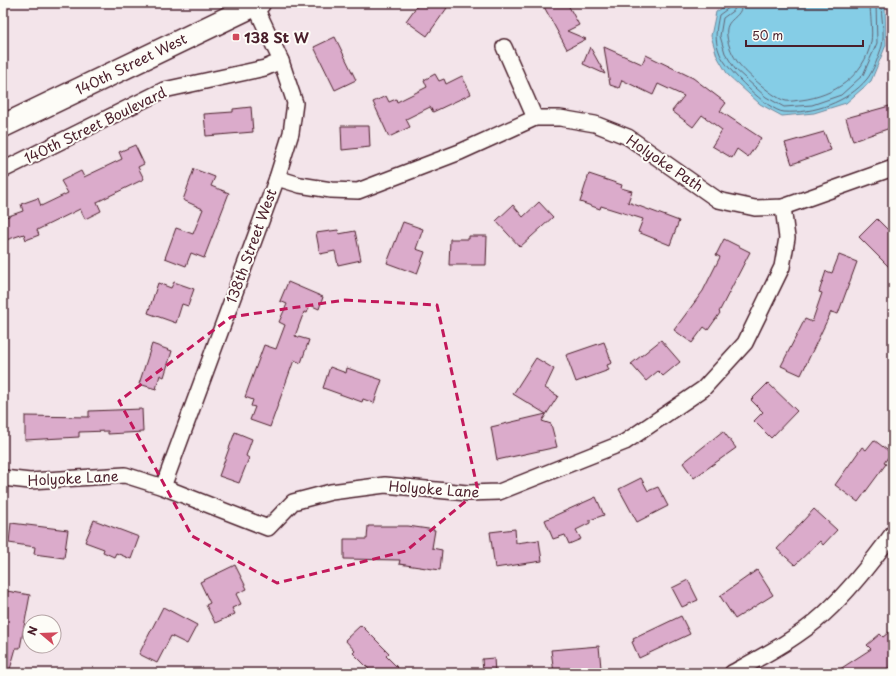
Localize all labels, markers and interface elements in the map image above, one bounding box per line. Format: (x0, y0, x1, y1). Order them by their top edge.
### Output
scale bar (746, 22, 863, 48)
text: 50 m (752, 26, 783, 44)
place label: 138 St W (244, 27, 310, 48)
street label: 140th Street West (72, 28, 191, 100)
marker: 138 St W (231, 32, 241, 42)
street label: 140th Street Boulevard (20, 81, 170, 169)
street label: Holyoke Path (622, 129, 708, 197)
street label: 138th Street West (221, 185, 282, 306)
street label: Holyoke Lane (27, 465, 119, 491)
street label: Holyoke Lane (388, 475, 480, 503)
north arrow (22, 614, 62, 654)
text: N (23, 623, 42, 637)

